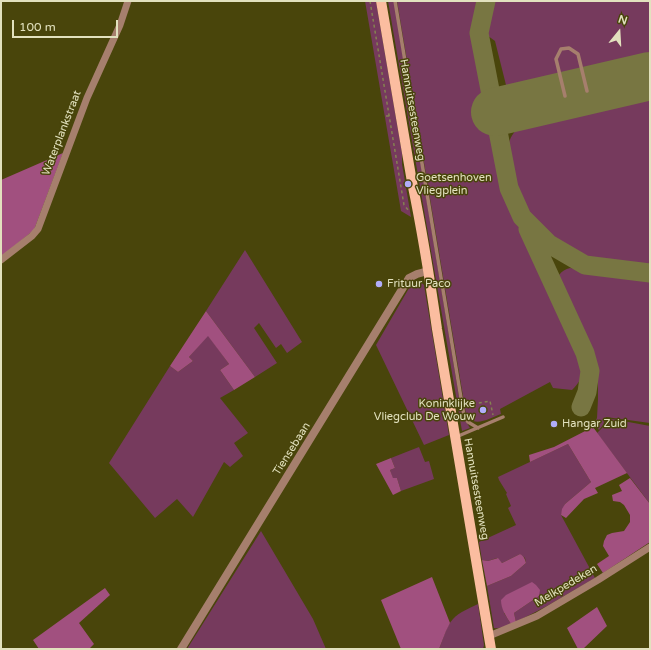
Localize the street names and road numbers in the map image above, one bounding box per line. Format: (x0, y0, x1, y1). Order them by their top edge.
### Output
street label: Hannuitsesteenweg (397, 58, 427, 162)
street label: Waterplankstraat (40, 89, 84, 177)
street label: Tiensebaan (271, 420, 313, 478)
street label: Hannuitsesteenweg (461, 437, 491, 541)
street label: Melkpedeken (532, 562, 600, 610)

